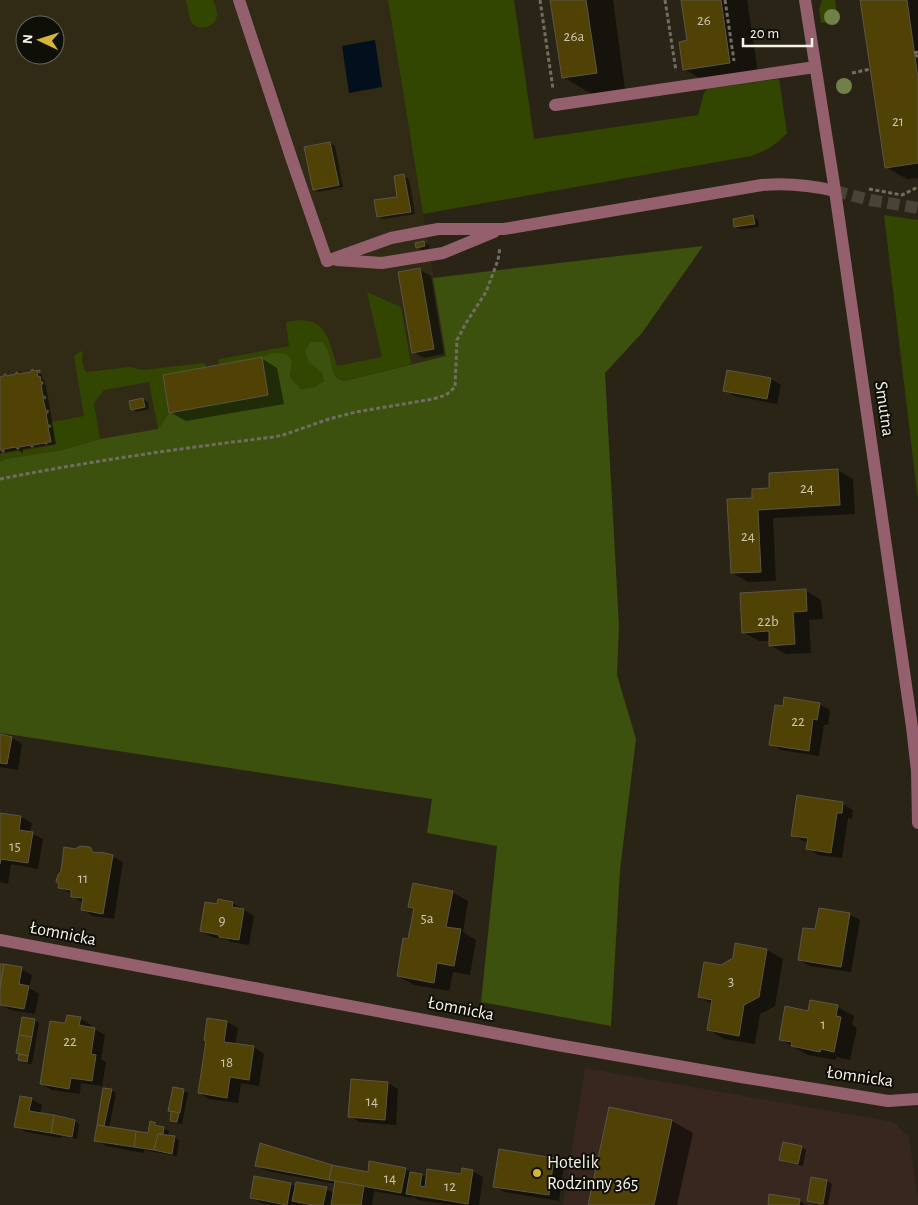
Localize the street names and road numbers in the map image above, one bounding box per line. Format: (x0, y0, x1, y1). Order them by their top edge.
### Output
street label: Smutna (871, 380, 897, 438)
street label: Łomnicka (28, 919, 98, 949)
street label: Łomnicka (426, 994, 496, 1024)
street label: Łomnicka (826, 1063, 894, 1091)

